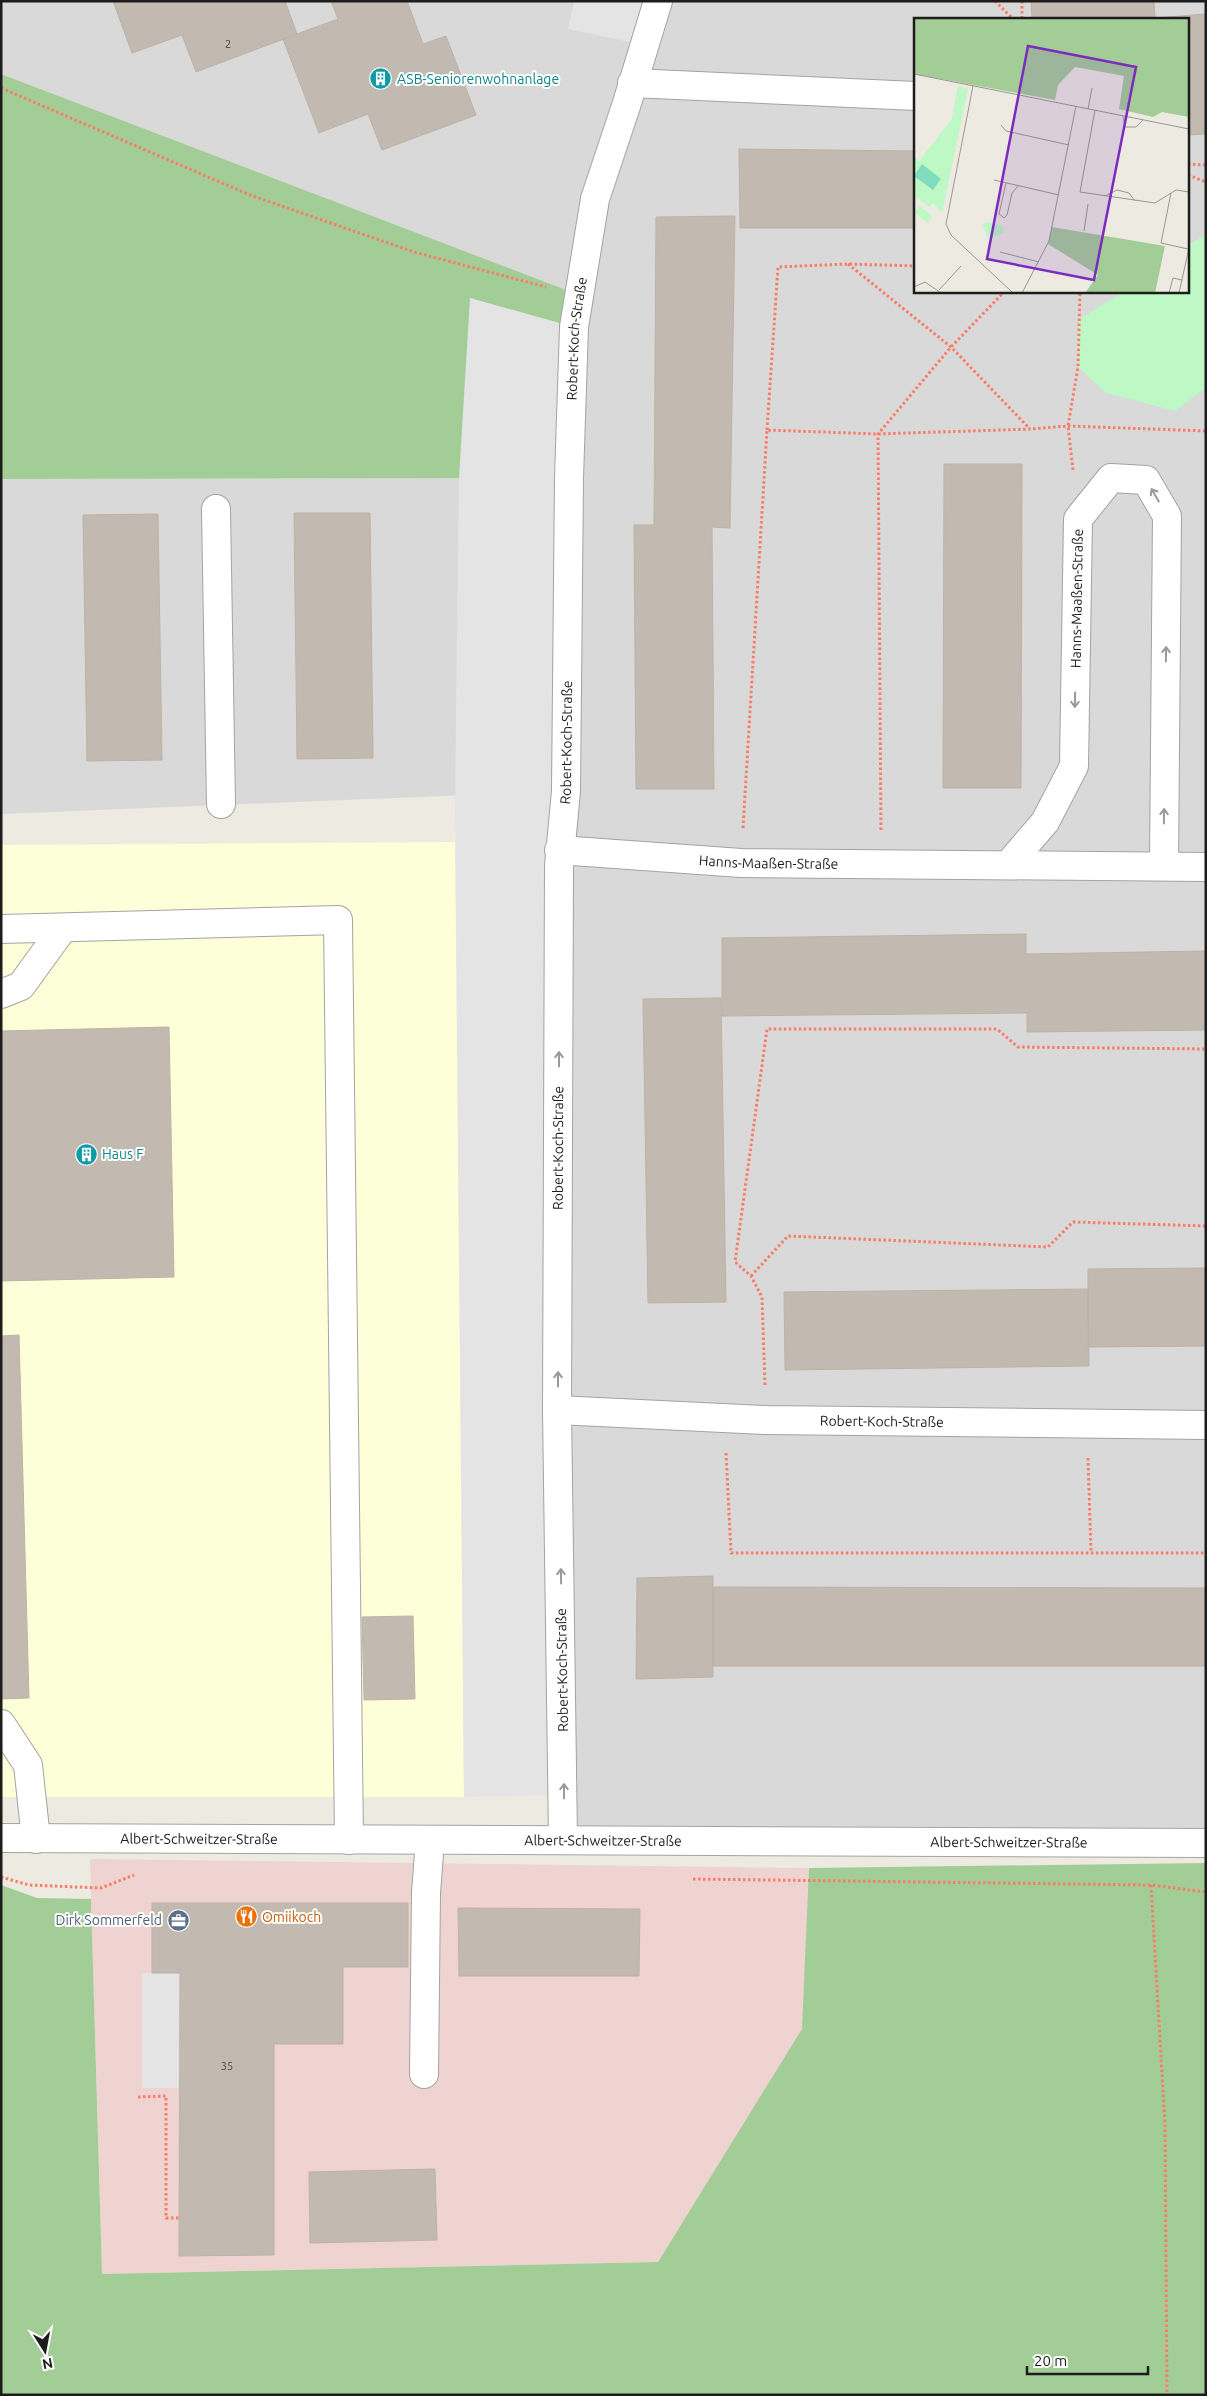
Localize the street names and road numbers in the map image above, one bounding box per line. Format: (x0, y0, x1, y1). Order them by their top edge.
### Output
street label: Robert-Koch-Straße (564, 276, 590, 401)
street label: Hanns-Maaßen-Straße (1068, 529, 1086, 668)
street label: Robert-Koch-Straße (557, 680, 575, 805)
street label: Hanns-Maaßen-Straße (698, 852, 838, 872)
street label: Robert-Koch-Straße (550, 1086, 566, 1210)
street label: Robert-Koch-Straße (820, 1413, 944, 1430)
street label: Robert-Koch-Straße (553, 1608, 571, 1732)
street label: Albert-Schweitzer-Straße (120, 1830, 278, 1847)
street label: Albert-Schweitzer-Straße (524, 1832, 682, 1849)
street label: Albert-Schweitzer-Straße (930, 1834, 1088, 1851)

